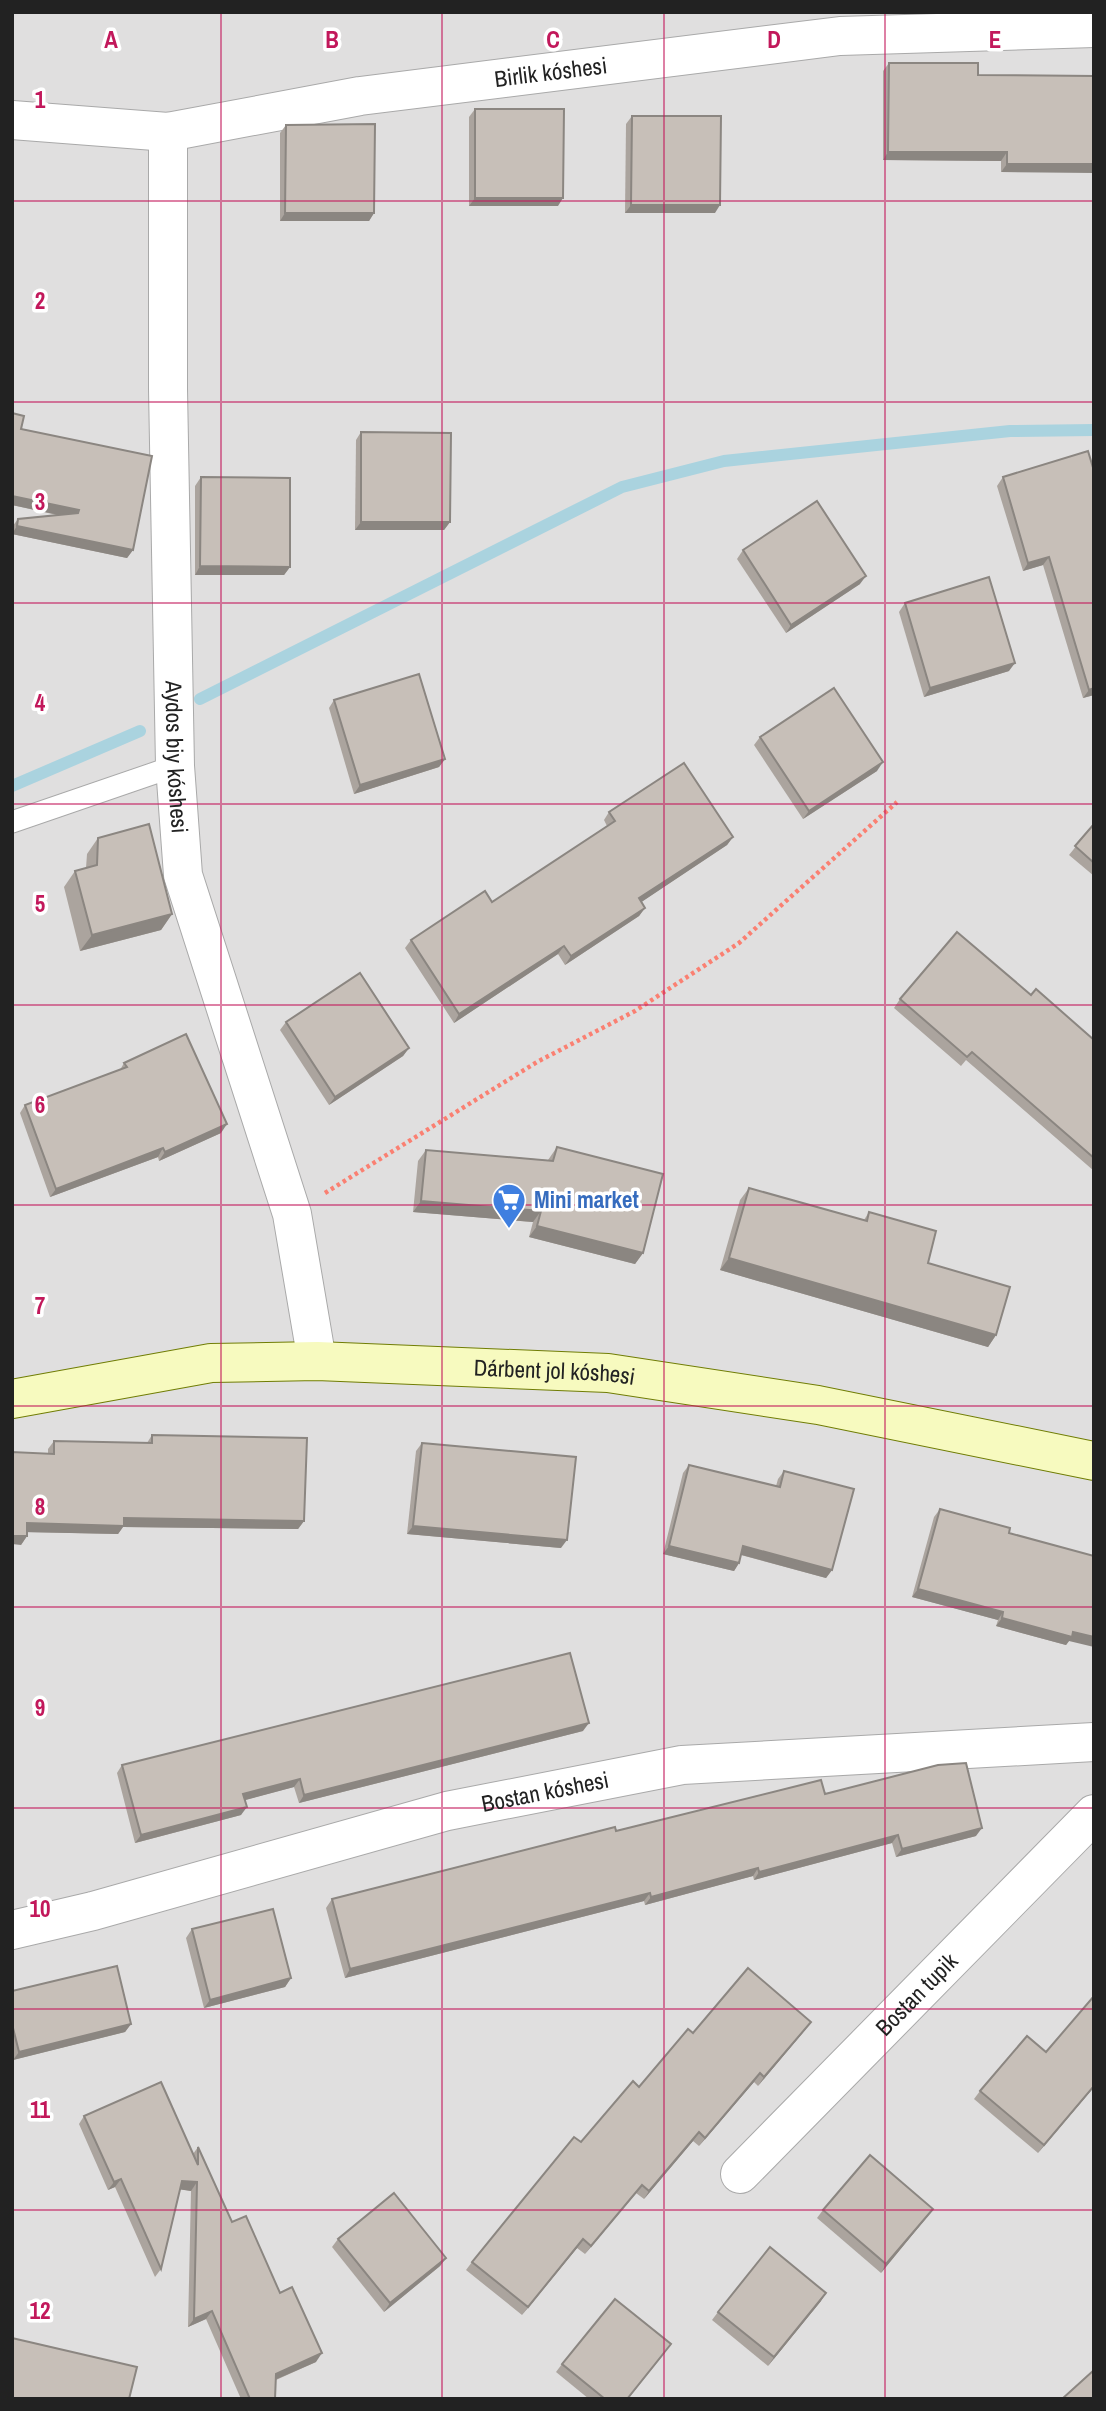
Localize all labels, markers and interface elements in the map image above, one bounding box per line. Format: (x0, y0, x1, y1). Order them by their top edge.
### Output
text: A (104, 24, 118, 55)
text: B (325, 24, 339, 55)
text: C (546, 24, 560, 55)
text: D (767, 24, 781, 55)
text: E (989, 24, 1001, 55)
street label: Birlik kóshesi (493, 49, 609, 94)
text: 1 (35, 84, 46, 115)
text: 2 (35, 285, 45, 316)
text: 3 (35, 486, 45, 517)
street label: Aydos biy kóshesi (158, 679, 196, 834)
text: 4 (35, 687, 46, 718)
text: 5 (35, 888, 45, 919)
text: 6 (35, 1089, 45, 1120)
supermarket icon: Mini market (490, 1181, 528, 1230)
place label: Mini market (534, 1184, 639, 1215)
text: 7 (35, 1290, 45, 1321)
street label: Dárbent jol kóshesi (473, 1351, 637, 1392)
text: 8 (35, 1491, 45, 1522)
text: 9 (35, 1692, 45, 1723)
street label: Bostan kóshesi (479, 1764, 611, 1819)
text: 10 (30, 1893, 50, 1924)
street label: Bostan tupik (868, 1945, 965, 2042)
text: 11 (30, 2094, 50, 2125)
text: 12 (30, 2295, 50, 2326)

